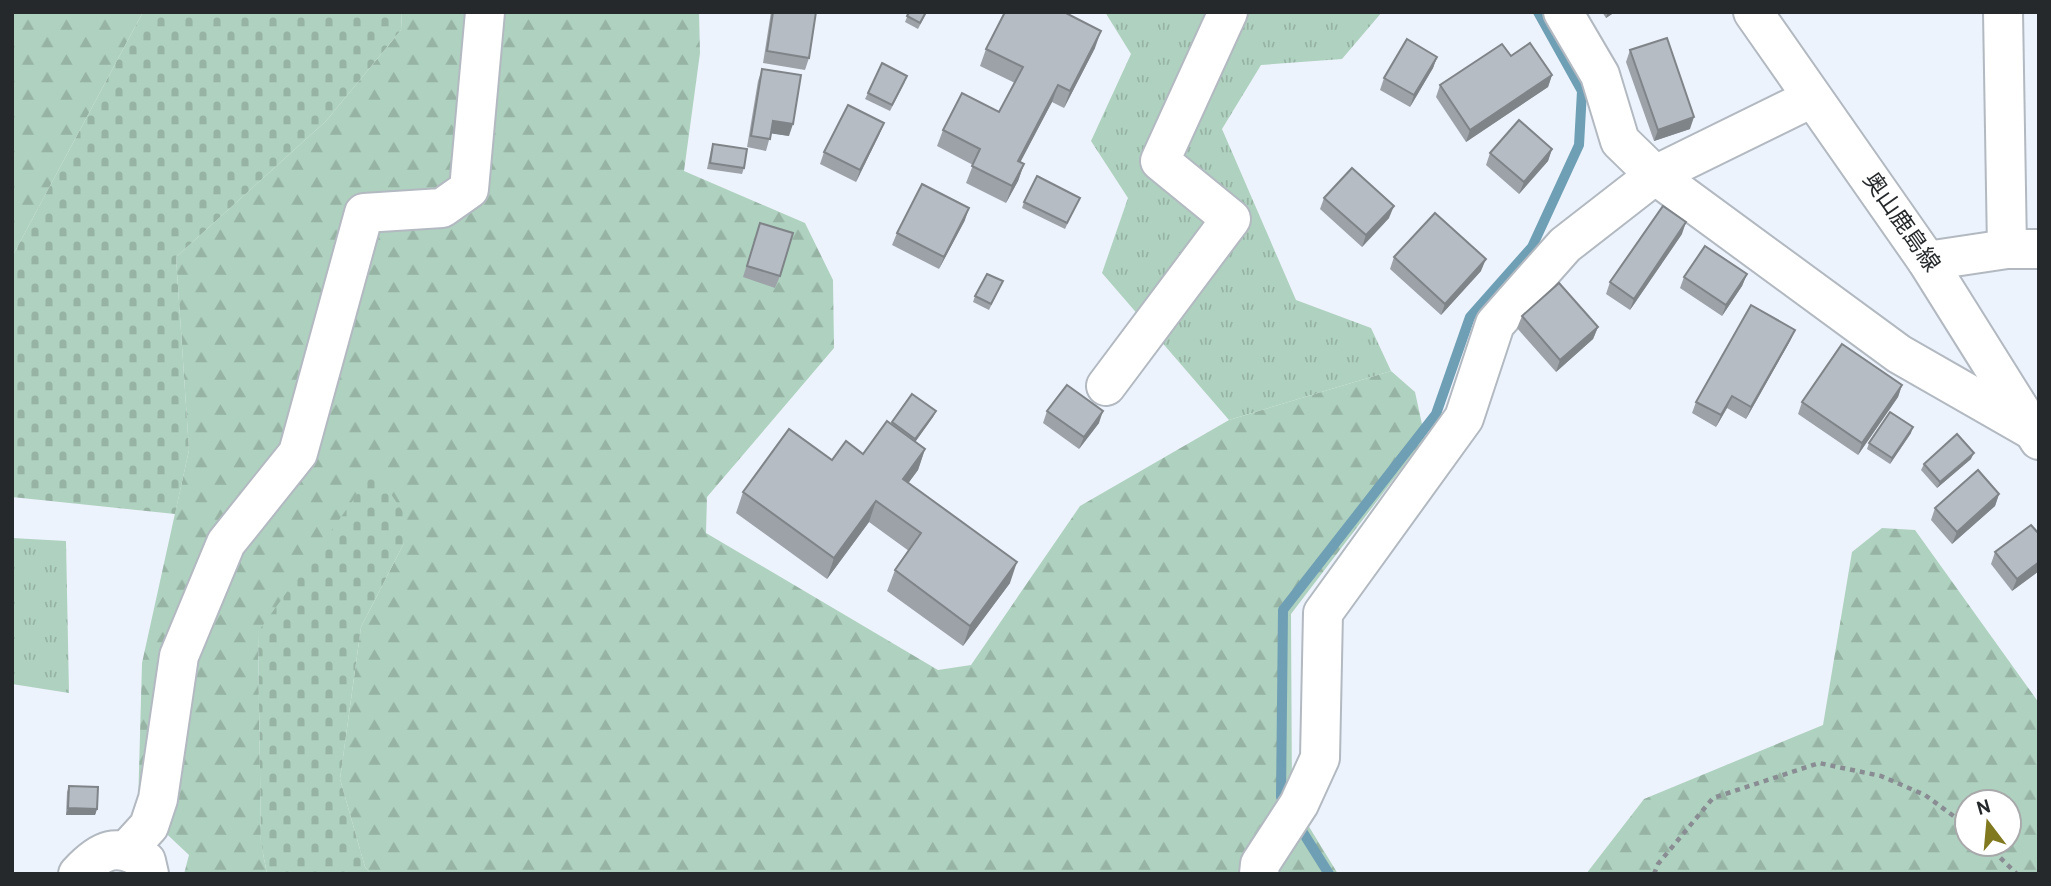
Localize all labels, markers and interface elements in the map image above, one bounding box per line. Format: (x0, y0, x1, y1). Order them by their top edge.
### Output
street label: 奥山鹿島線 (1855, 168, 1945, 278)
north arrow (1953, 788, 2023, 858)
text: N (1974, 795, 1994, 822)

